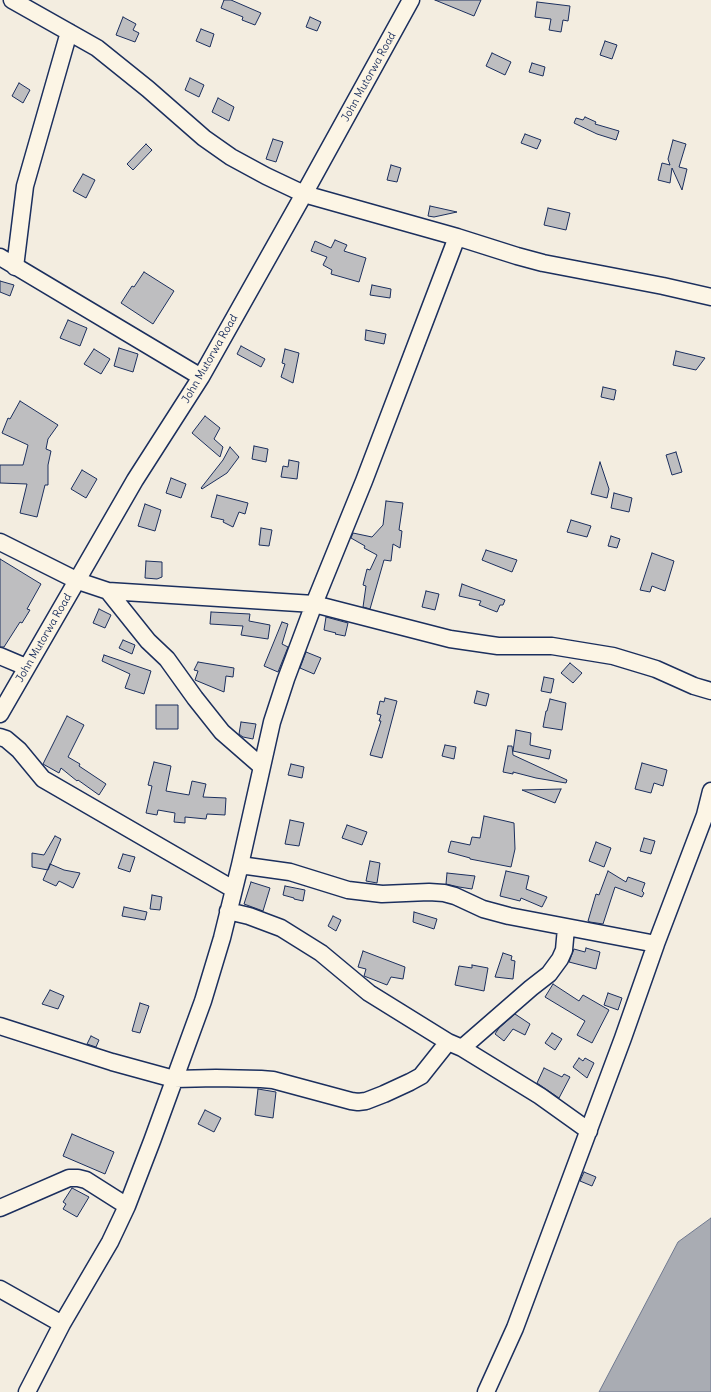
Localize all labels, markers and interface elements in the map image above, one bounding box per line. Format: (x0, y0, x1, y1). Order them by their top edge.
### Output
street label: John Mutorwa Road (339, 30, 399, 124)
street label: John Mutorwa Road (179, 312, 241, 406)
street label: John Mutorwa Road (13, 591, 75, 685)

